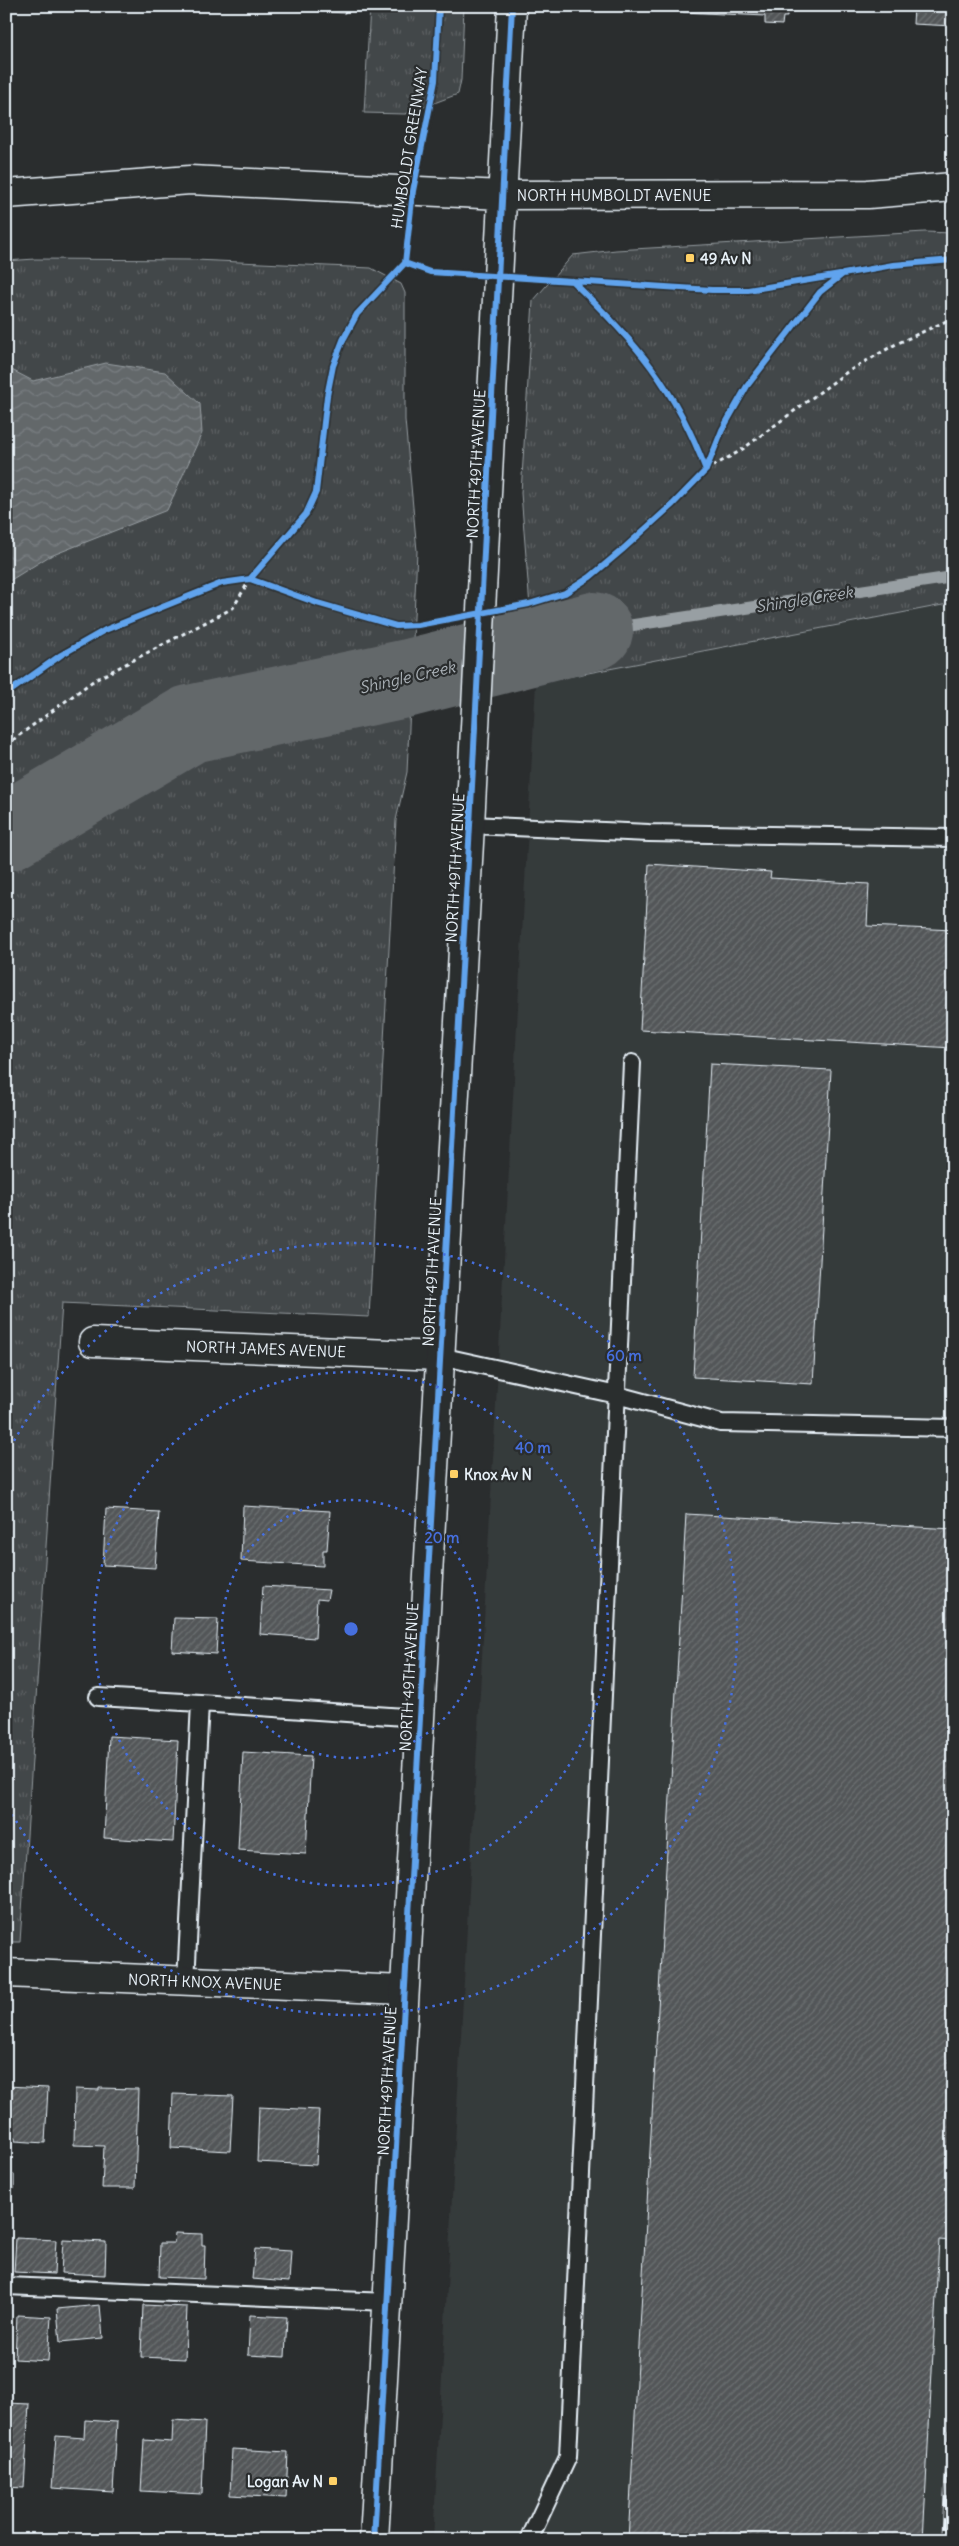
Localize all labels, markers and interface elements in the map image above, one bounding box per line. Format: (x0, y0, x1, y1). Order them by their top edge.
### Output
street label: HUMBOLDT GREENWAY (387, 65, 431, 230)
street label: NORTH HUMBOLDT AVENUE (517, 186, 711, 205)
place label: 49 Av N (700, 249, 752, 268)
marker: 49 Av N (684, 252, 696, 264)
street label: NORTH 49TH AVENUE (463, 389, 489, 539)
water label: Shingle Creek (754, 581, 856, 617)
water label: Shingle Creek (357, 656, 459, 698)
street label: NORTH 49TH AVENUE (442, 793, 468, 943)
street label: NORTH 49TH AVENUE (419, 1197, 445, 1347)
street label: NORTH JAMES AVENUE (186, 1337, 347, 1361)
text: 60 m (606, 1346, 642, 1365)
text: 40 m (515, 1438, 551, 1457)
place label: Knox Av N (464, 1465, 532, 1484)
marker: Knox Av N (448, 1468, 460, 1480)
text: 20 m (425, 1528, 459, 1547)
street label: NORTH 49TH AVENUE (396, 1602, 422, 1752)
centre of rings (342, 1620, 360, 1638)
street label: NORTH KNOX AVENUE (128, 1970, 282, 1994)
street label: NORTH 49TH AVENUE (374, 2006, 400, 2156)
place label: Logan Av N (247, 2472, 323, 2492)
marker: Logan Av N (327, 2475, 339, 2487)

